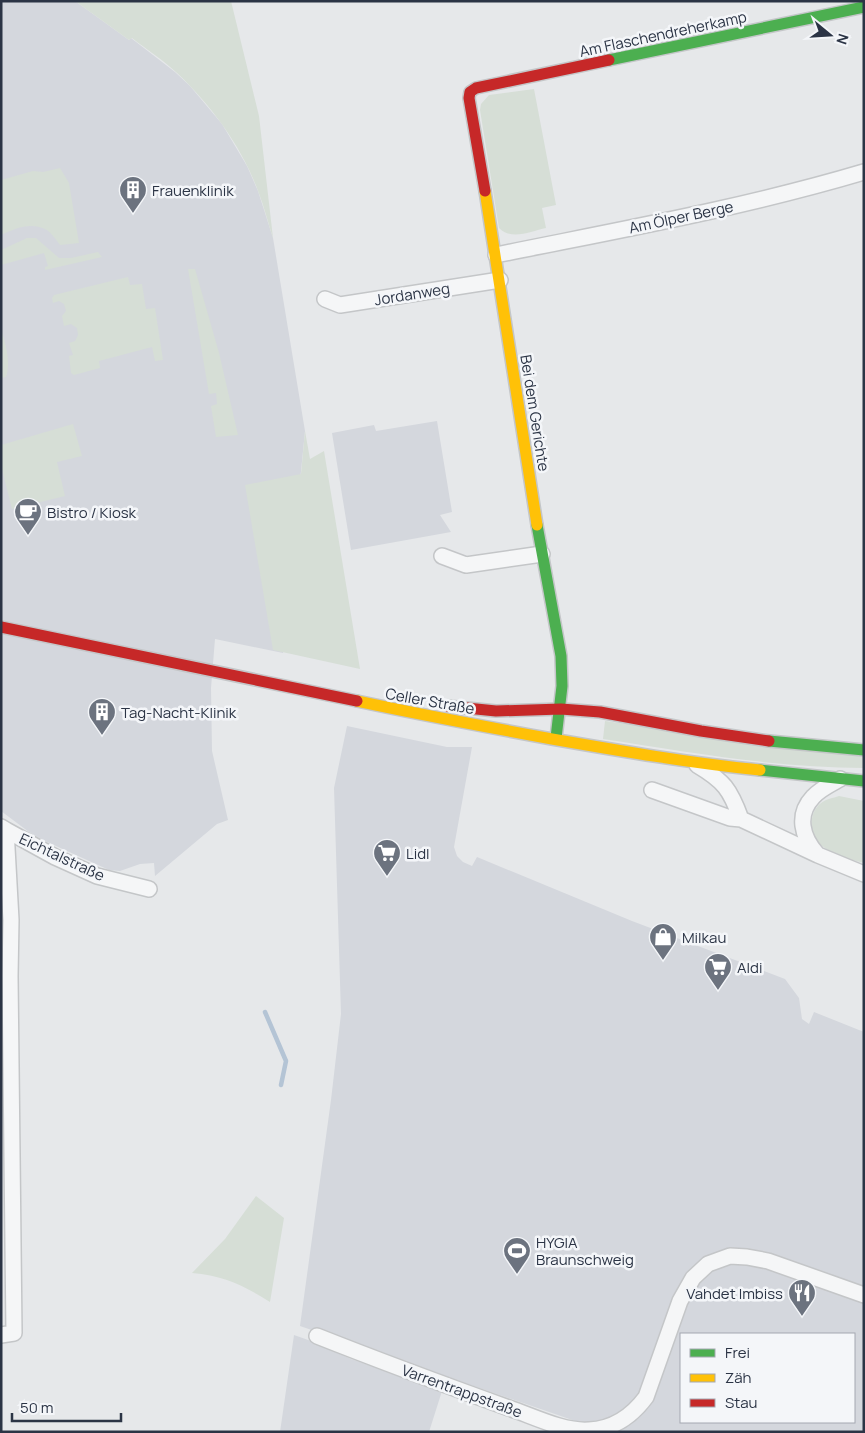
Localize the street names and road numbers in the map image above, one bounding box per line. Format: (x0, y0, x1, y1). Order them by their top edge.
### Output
street label: Am Flaschendreherkamp (577, 6, 749, 62)
street label: Am Ölper Berge (627, 196, 735, 238)
street label: Jordanweg (373, 278, 451, 310)
street label: Bei dem Gerichte (515, 353, 555, 473)
street label: Celler Straße (384, 683, 476, 719)
street label: Eichtalstraße (16, 828, 108, 886)
street label: Varrentrappstraße (399, 1359, 525, 1423)

